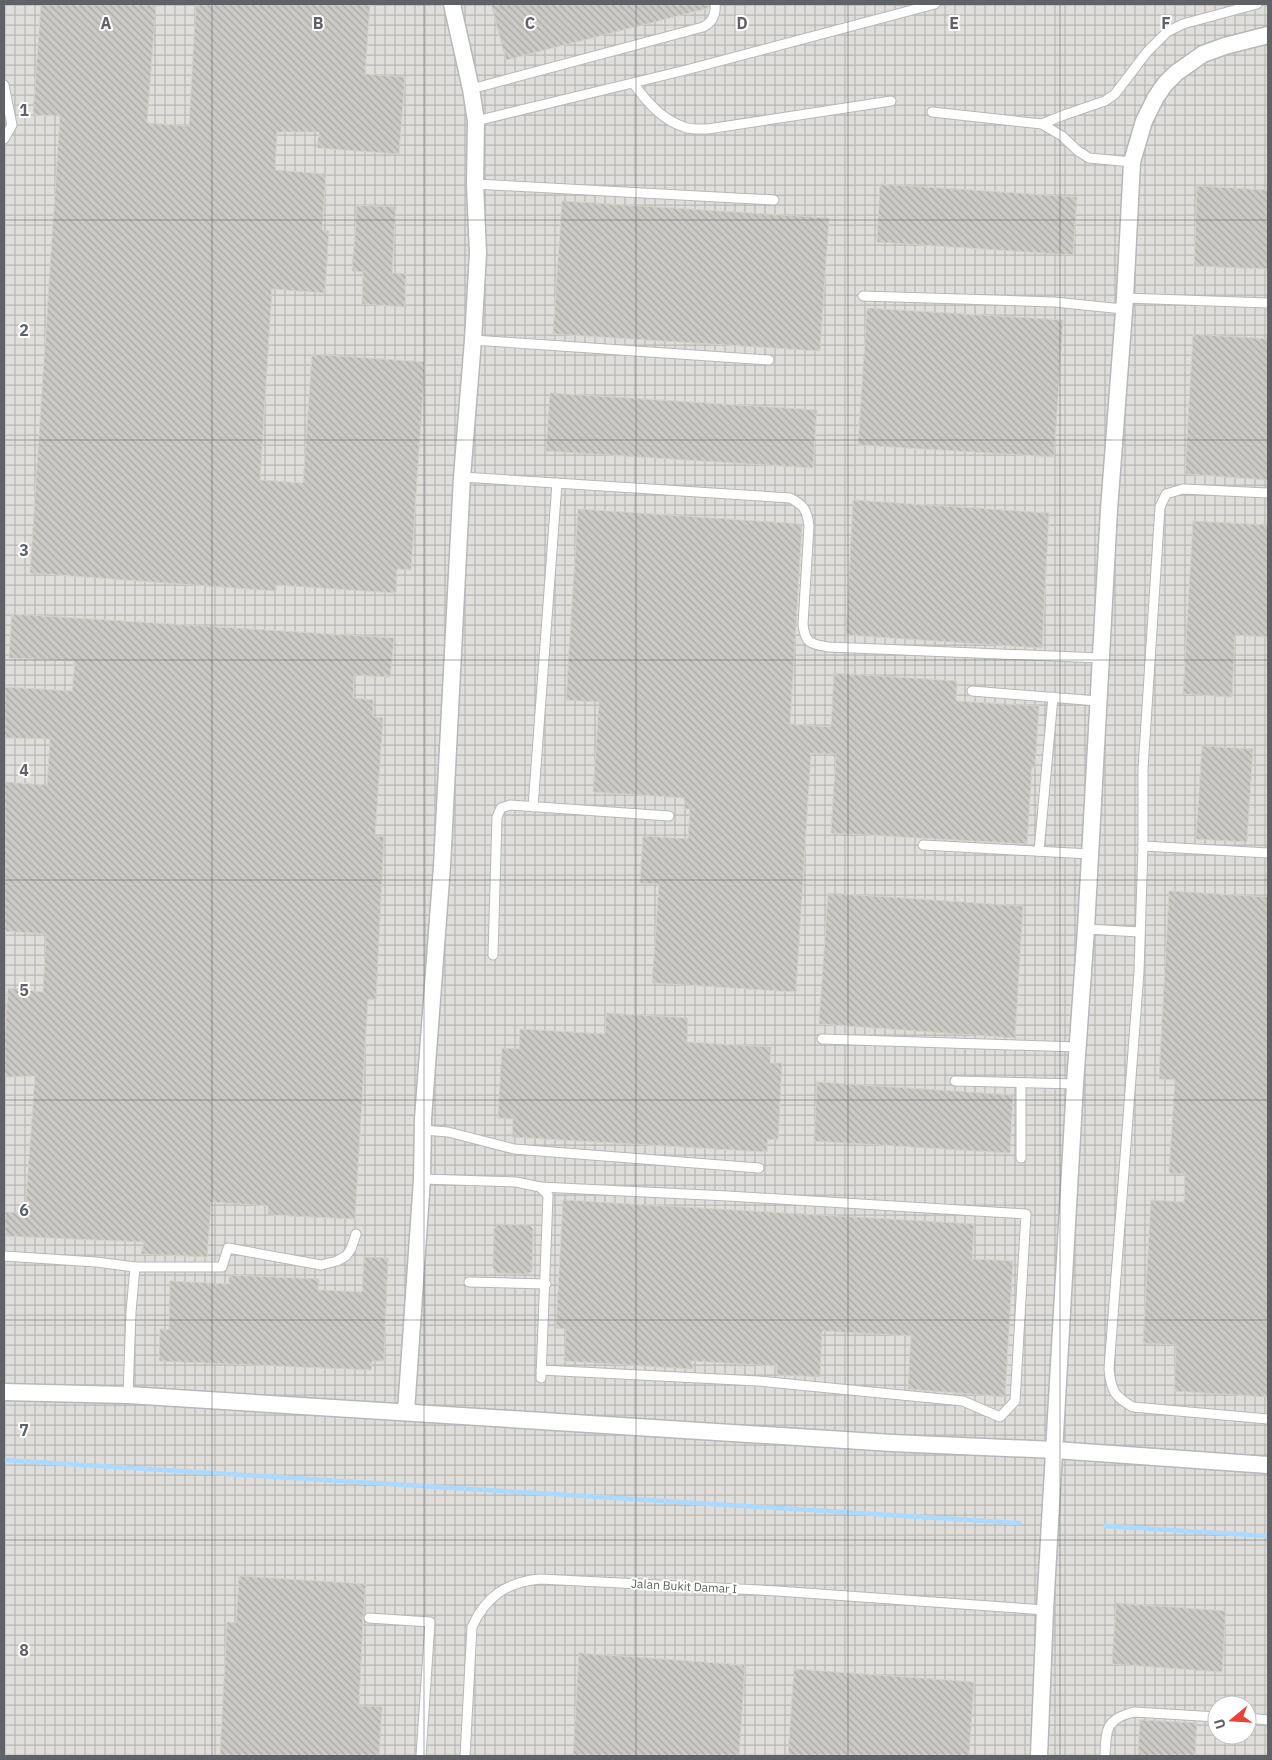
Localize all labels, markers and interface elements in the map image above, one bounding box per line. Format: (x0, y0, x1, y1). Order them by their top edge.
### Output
text: A (101, 13, 112, 33)
text: B (313, 13, 324, 33)
text: C (525, 13, 535, 33)
text: D (736, 13, 748, 33)
text: E (949, 13, 959, 33)
text: F (1161, 13, 1171, 33)
text: 1 (19, 100, 29, 120)
text: 2 (19, 320, 29, 340)
text: 3 (19, 540, 29, 560)
text: 4 (19, 760, 29, 780)
text: 5 (19, 980, 29, 1000)
text: 6 (19, 1200, 29, 1220)
text: 7 (19, 1420, 29, 1440)
street label: Jalan Bukit Damar I (631, 1576, 738, 1596)
text: 8 (19, 1640, 29, 1660)
north arrow (1207, 1695, 1257, 1745)
text: U (1210, 1717, 1230, 1731)

